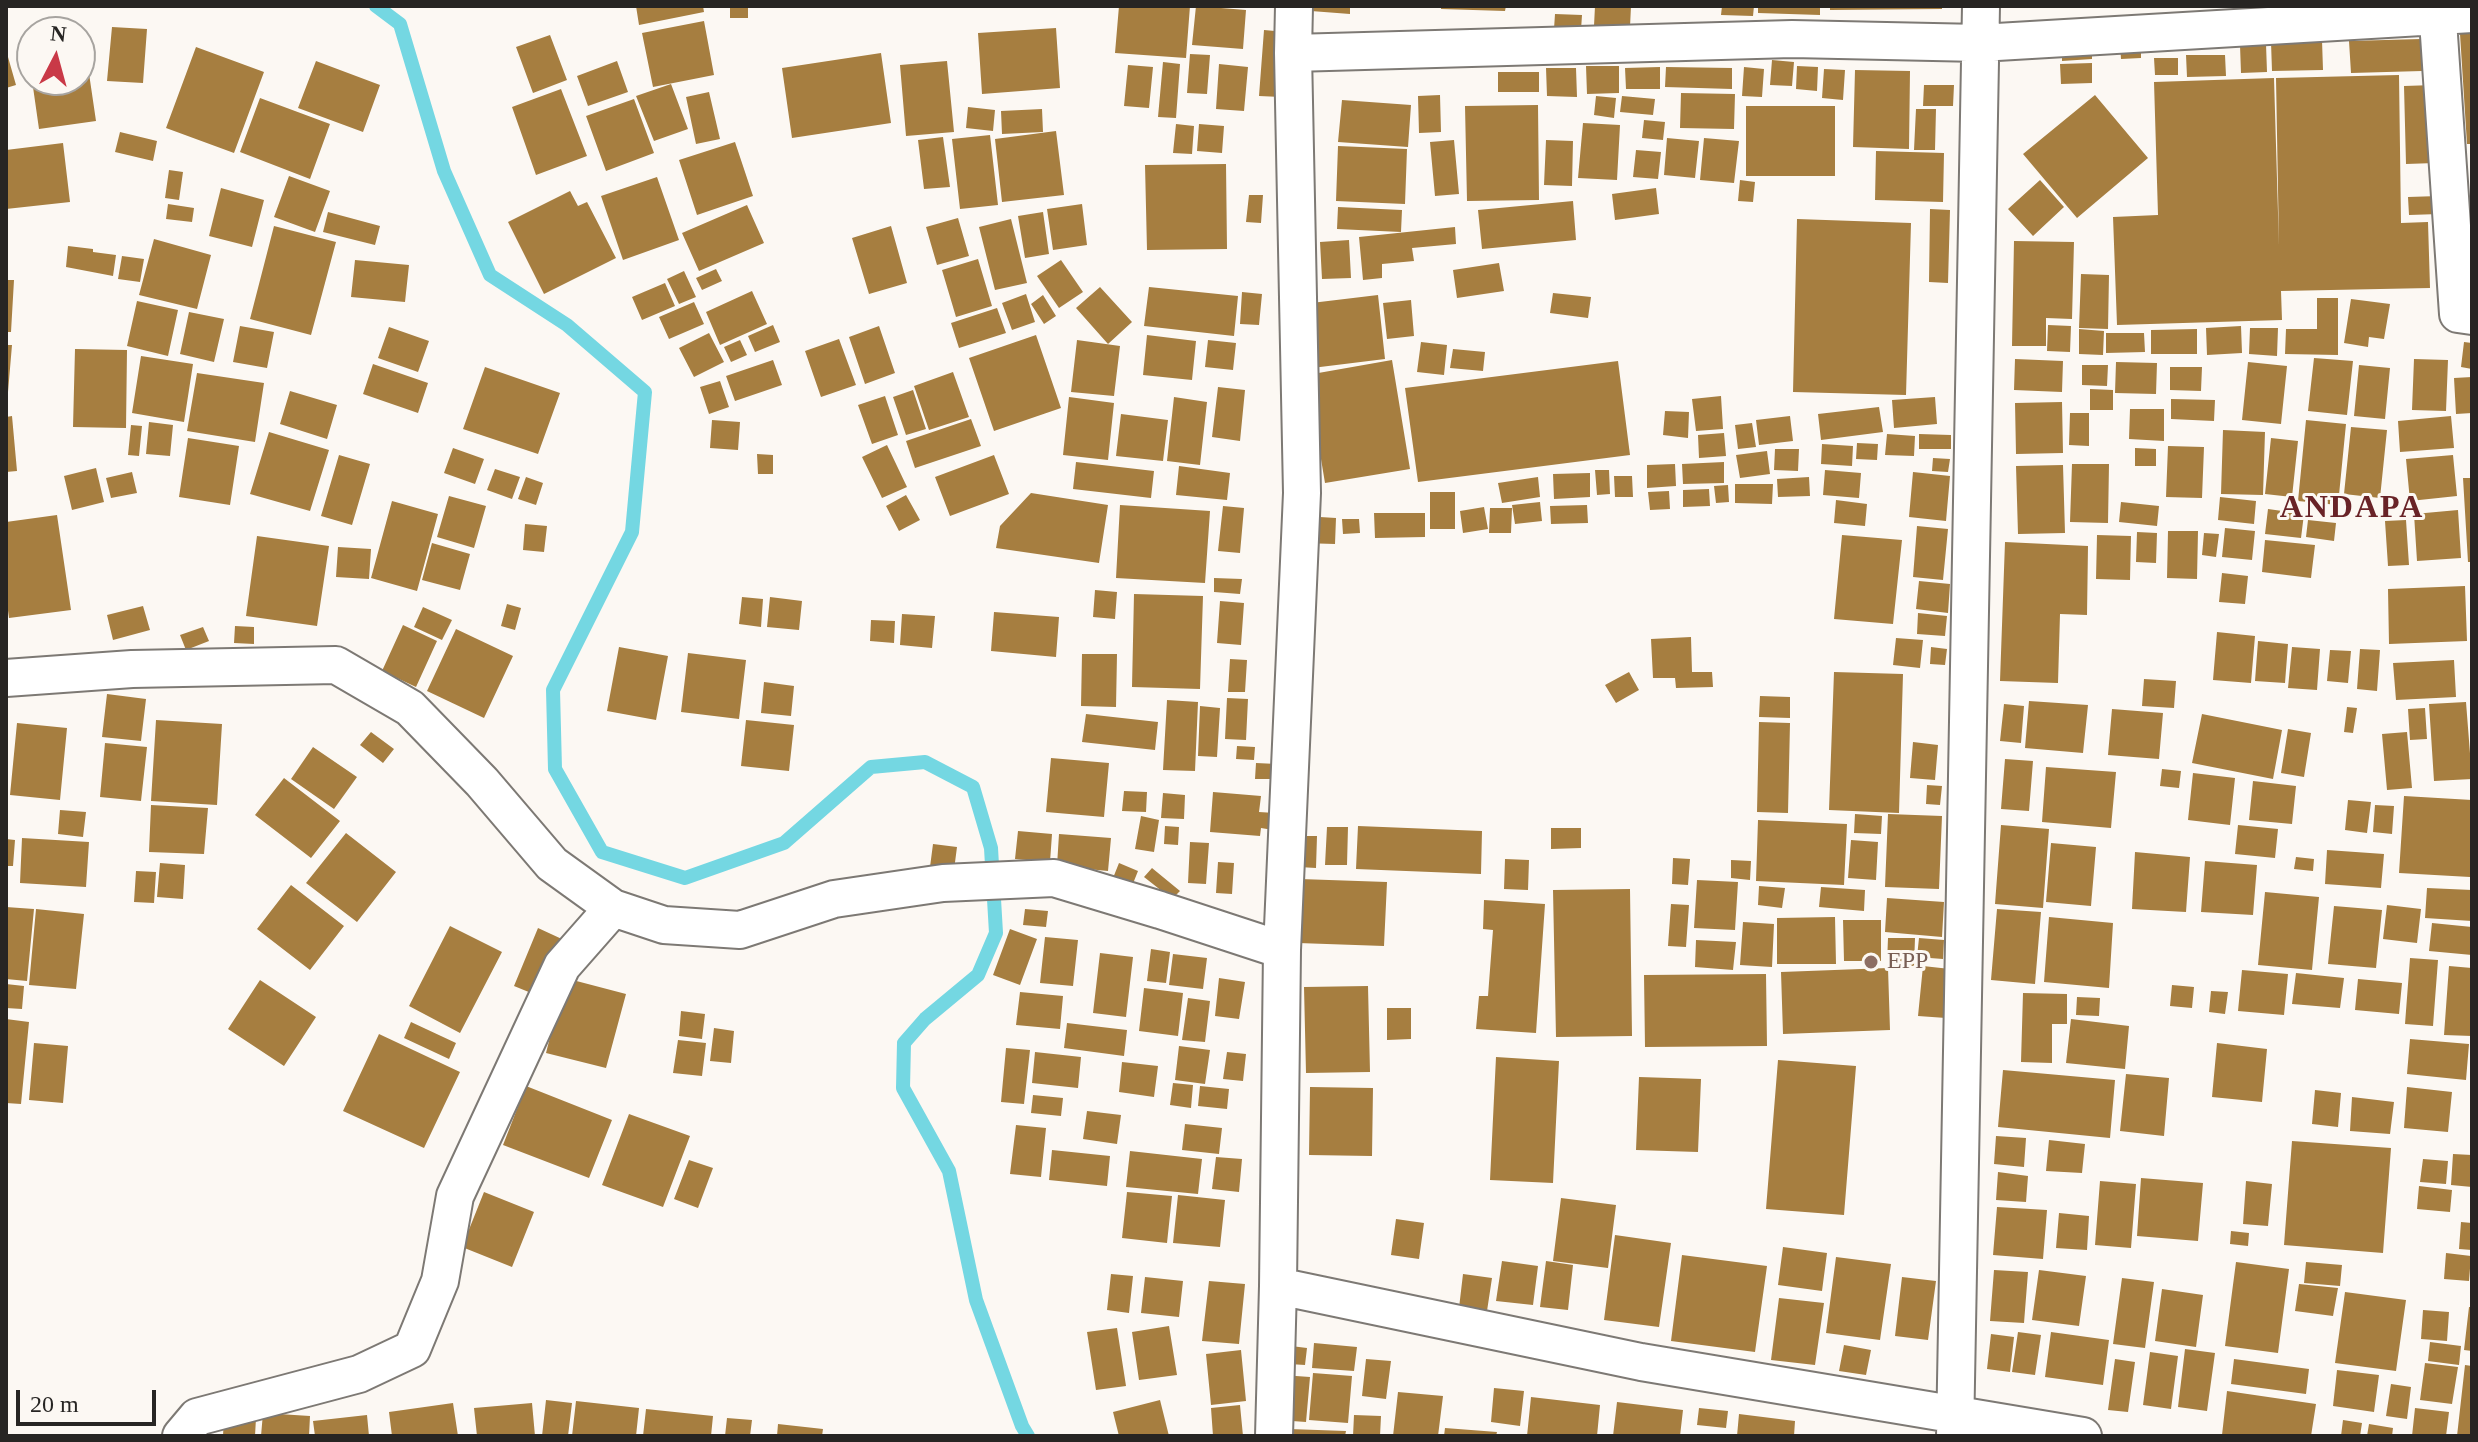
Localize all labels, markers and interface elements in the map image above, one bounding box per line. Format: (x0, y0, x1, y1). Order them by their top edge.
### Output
north arrow (16, 16, 96, 96)
text: N (49, 20, 68, 47)
district label: ANDAPA (2280, 490, 2424, 528)
place label: EPP (1887, 948, 1928, 976)
marker: EPP (1862, 953, 1880, 971)
scale bar (20, 1374, 160, 1424)
text: 20 m (30, 1391, 79, 1417)

